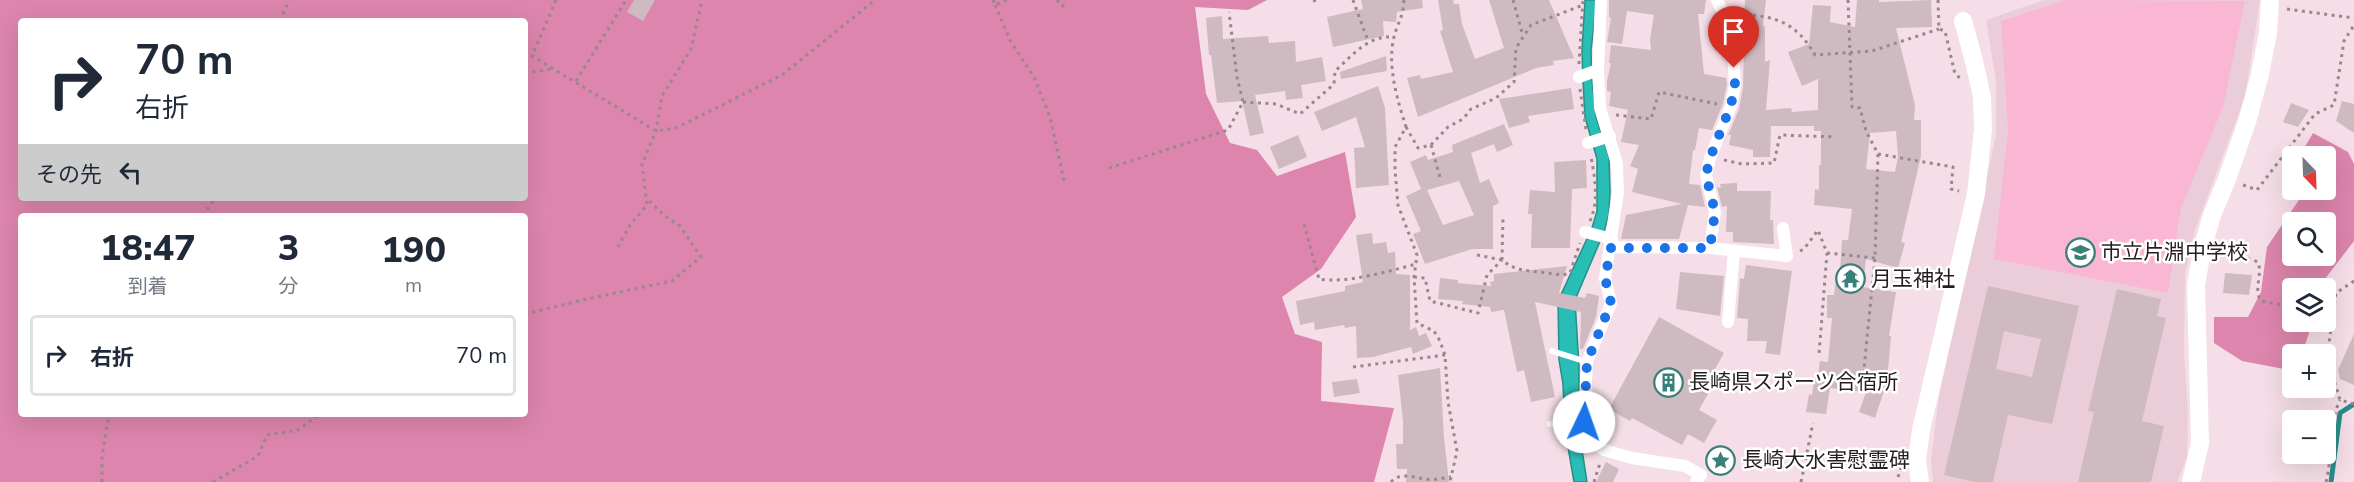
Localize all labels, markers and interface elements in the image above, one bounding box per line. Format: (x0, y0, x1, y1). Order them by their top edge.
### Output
pin (1708, 6, 1759, 68)
icon: arrive (1717, 15, 1750, 48)
text: 70 m (135, 32, 234, 89)
icon: right (36, 42, 114, 120)
text: 右折 (135, 90, 189, 127)
north arrow (2282, 146, 2336, 200)
map controls (2282, 146, 2336, 464)
icon: left (114, 156, 147, 189)
text: その先 (36, 160, 102, 190)
button: search (2282, 212, 2336, 266)
text: 18:47 (100, 224, 196, 273)
text: 3 (278, 224, 299, 273)
text: 190 (381, 226, 446, 275)
school or university icon: 市立片淵中学校 (2064, 236, 2096, 268)
place label: 市立片淵中学校 (2101, 238, 2248, 266)
temple icon: 月玉神社 (1834, 263, 1866, 295)
place label: 月玉神社 (1871, 265, 1955, 293)
text: m (405, 272, 422, 299)
text: 到着 (128, 273, 168, 300)
text: 分 (278, 273, 298, 300)
button: layers (2282, 278, 2336, 332)
icon: right (39, 339, 72, 372)
text: 70 m (456, 341, 507, 371)
text: 右折 (90, 343, 134, 373)
button: + (2282, 344, 2336, 398)
building icon: 長崎県スポーツ合宿所 (1652, 366, 1684, 398)
place label: 長崎県スポーツ合宿所 (1689, 368, 1899, 396)
position arrow (1552, 390, 1616, 454)
button: − (2282, 410, 2336, 464)
place icon: 長崎大水害慰霊碑 (1705, 444, 1737, 476)
place label: 長崎大水害慰霊碑 (1742, 446, 1910, 474)

